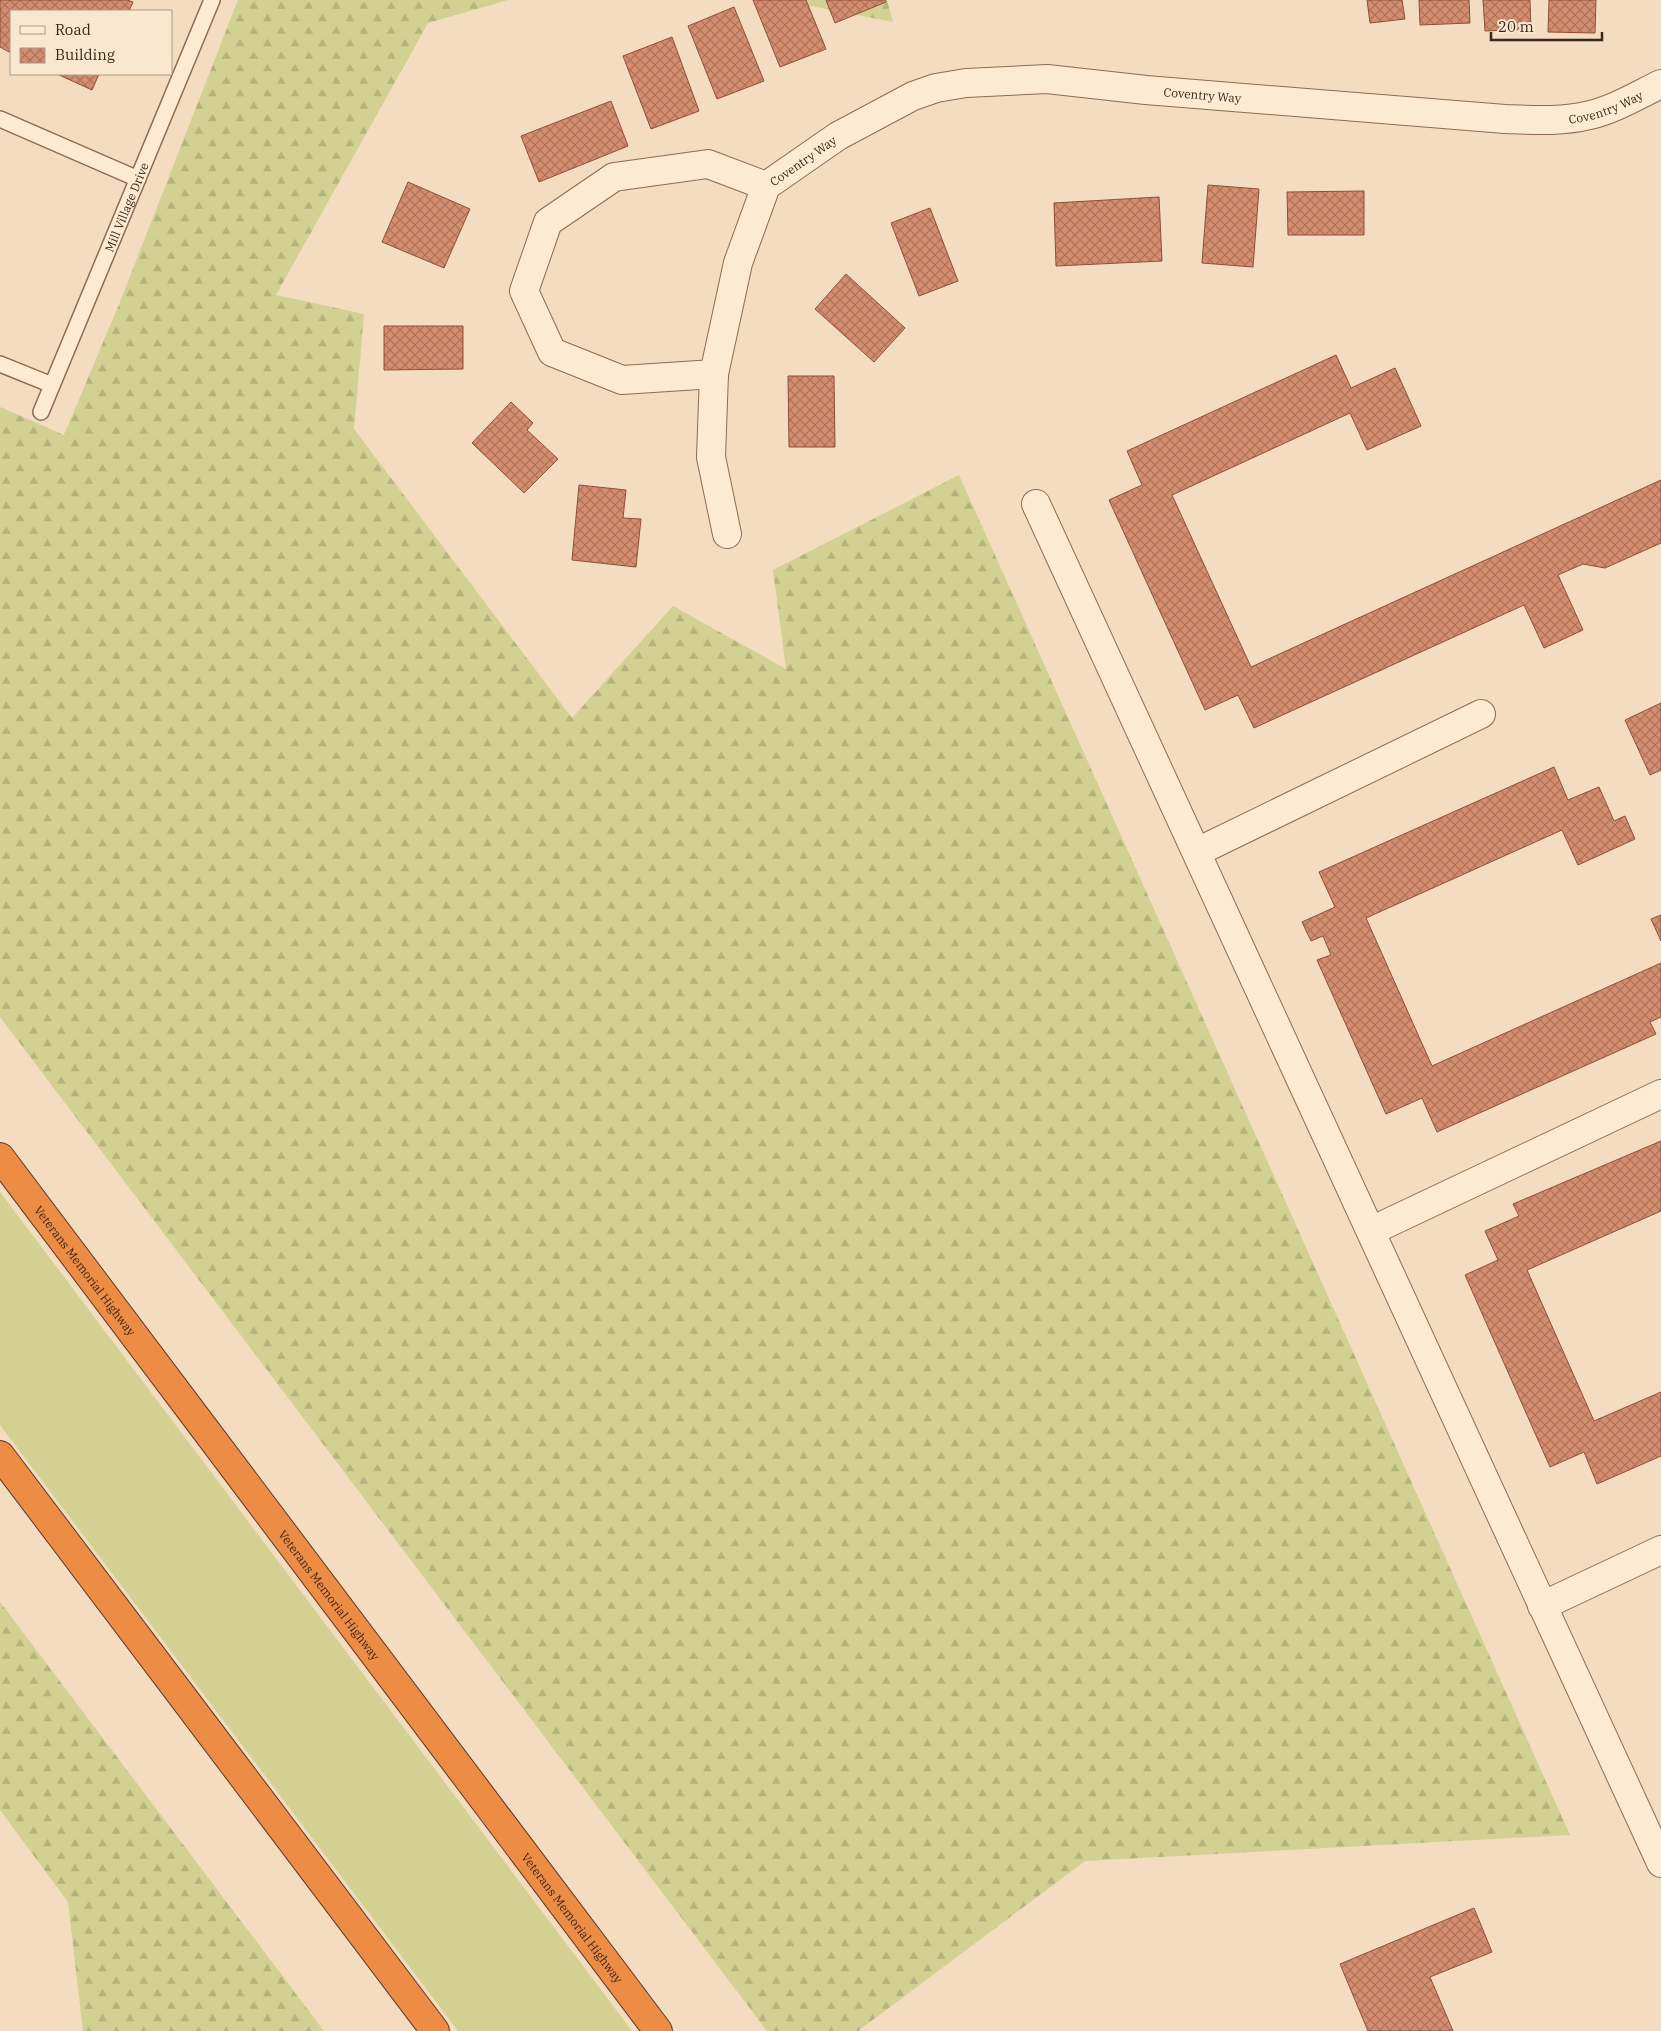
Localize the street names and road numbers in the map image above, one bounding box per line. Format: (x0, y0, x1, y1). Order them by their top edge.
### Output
street label: Coventry Way (1163, 84, 1242, 105)
street label: Coventry Way (1568, 87, 1646, 126)
street label: Coventry Way (767, 132, 839, 189)
street label: Mill Village Drive (101, 160, 151, 254)
street label: Veterans Memorial Highway (32, 1202, 140, 1339)
street label: Veterans Memorial Highway (276, 1527, 384, 1663)
street label: Veterans Memorial Highway (519, 1849, 627, 1986)

